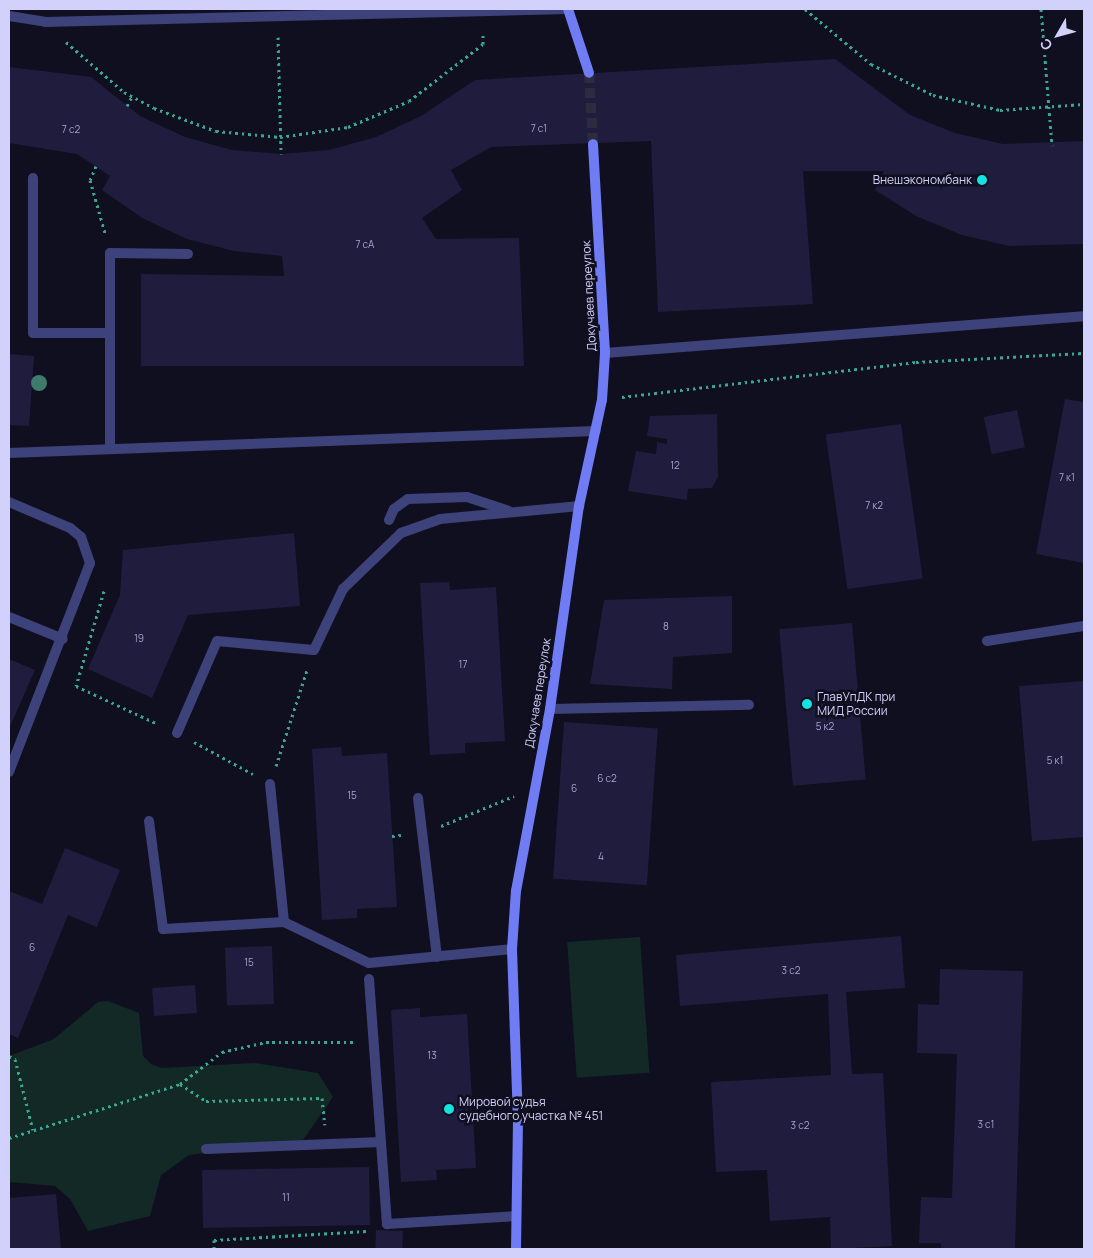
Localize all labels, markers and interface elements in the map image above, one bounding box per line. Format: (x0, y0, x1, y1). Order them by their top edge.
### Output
north arrow (1033, 10, 1083, 60)
text: С (1035, 35, 1056, 54)
house number: 7 с1 (531, 123, 547, 135)
house number: 7 с2 (62, 124, 80, 136)
place label: Внешэкономбанк (873, 173, 972, 187)
marker: Внешэкономбанк (976, 174, 988, 186)
house number: 7 сА (356, 239, 374, 251)
street label: Докучаев переулок (579, 240, 599, 352)
house number: 12 (670, 460, 680, 472)
house number: 7 к1 (1059, 472, 1075, 484)
house number: 7 к2 (865, 500, 883, 512)
house number: 8 (663, 621, 669, 633)
house number: 19 (134, 633, 144, 645)
street label: Докучаев переулок (522, 637, 554, 749)
house number: 17 (459, 659, 467, 671)
place label: ГлавУпДК при МИД России (817, 690, 896, 718)
marker: ГлавУпДК при МИД России (801, 698, 813, 710)
house number: 5 к2 (816, 721, 834, 733)
house number: 5 к1 (1047, 755, 1063, 767)
house number: 6 с2 (597, 773, 617, 785)
house number: 6 (571, 783, 577, 795)
house number: 15 (347, 790, 357, 802)
house number: 4 (598, 851, 604, 863)
house number: 6 (29, 942, 35, 954)
house number: 15 (244, 957, 254, 969)
house number: 3 с2 (782, 965, 800, 977)
house number: 13 (427, 1050, 437, 1062)
place label: Мировой судья судебного участка № 451 (459, 1095, 603, 1123)
marker: Мировой судья судебного участка № 451 (443, 1103, 455, 1115)
house number: 3 с1 (978, 1119, 994, 1131)
house number: 3 с2 (791, 1120, 809, 1132)
house number: 11 (282, 1192, 290, 1204)

